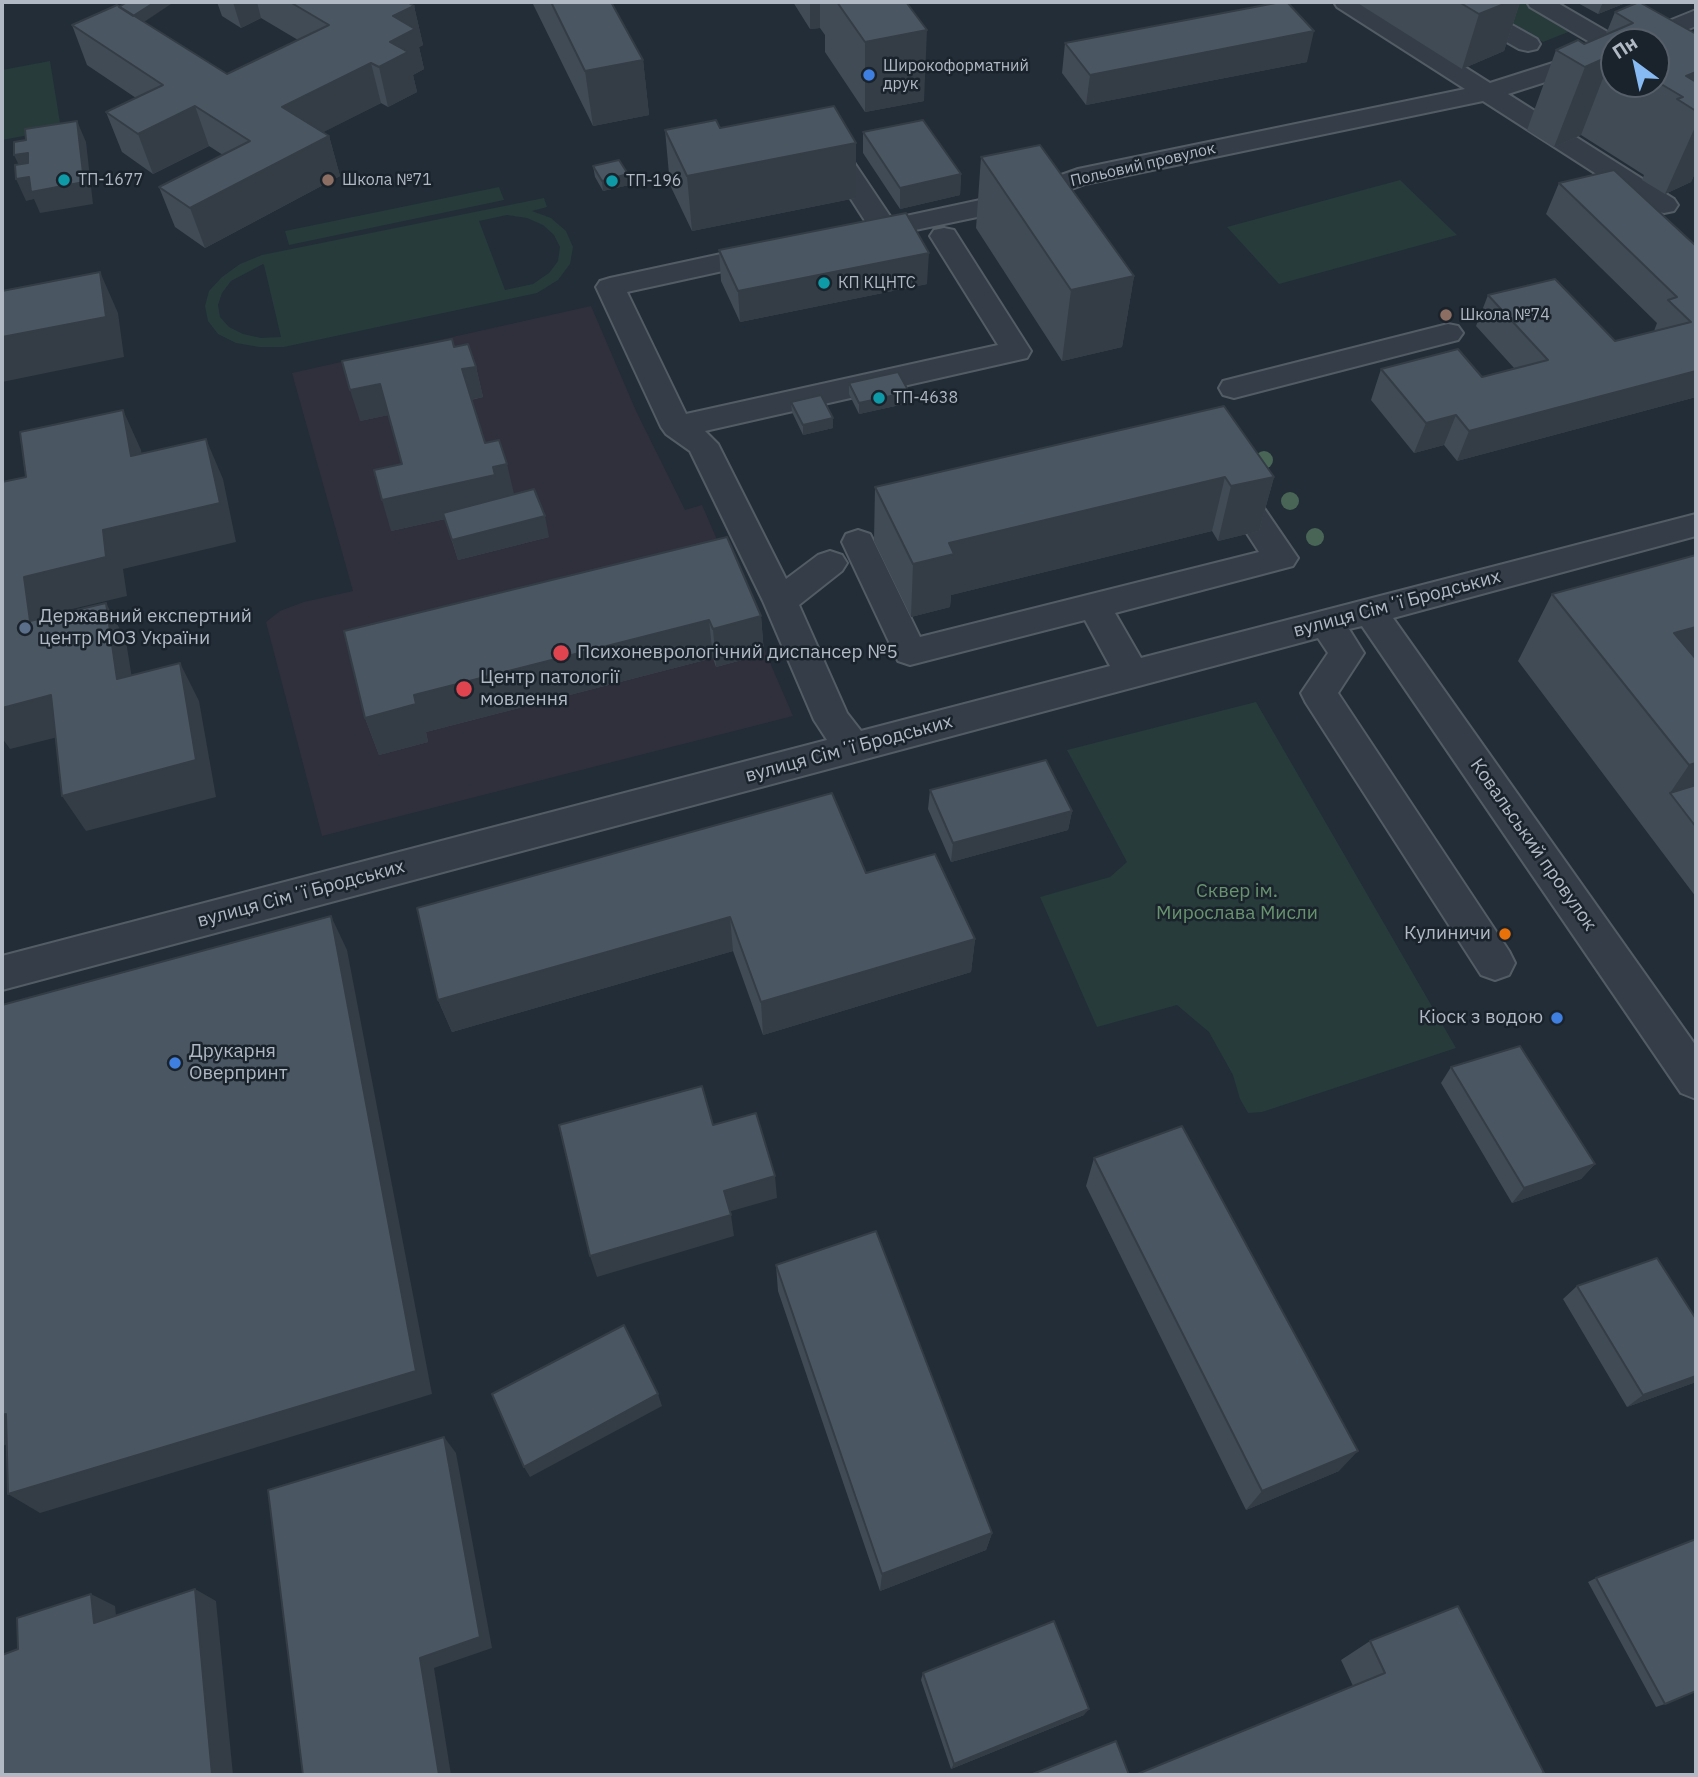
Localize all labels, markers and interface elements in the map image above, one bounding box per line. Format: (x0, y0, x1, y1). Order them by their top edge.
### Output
north arrow (1600, 28, 1670, 98)
text: Пн (1608, 30, 1642, 64)
place label: Широкоформатний друк (883, 56, 1029, 94)
marker: Широкоформатний друк (861, 67, 877, 83)
street label: Польовий провулок (1068, 139, 1218, 191)
place label: ТП-1677 (78, 170, 143, 190)
place label: Школа №71 (342, 170, 432, 190)
place label: ТП-196 (626, 171, 681, 191)
marker: ТП-1677 (56, 172, 72, 188)
marker: Школа №71 (320, 172, 336, 188)
marker: ТП-196 (604, 173, 620, 189)
place label: КП КЦНТС (838, 273, 916, 293)
marker: КП КЦНТС (816, 275, 832, 291)
place label: Школа №74 (1460, 305, 1550, 325)
marker: Школа №74 (1438, 307, 1454, 323)
place label: ТП-4638 (893, 388, 958, 408)
marker: ТП-4638 (871, 390, 887, 406)
street label: вулиця Сімʼї Бродських (1291, 565, 1503, 643)
place label: Державний експертний центр МОЗ України (39, 606, 252, 650)
marker: Державний експертний центр МОЗ України (17, 620, 33, 636)
place label: Психоневрологічний диспансер №5 (577, 642, 898, 664)
marker: Психоневрологічний диспансер №5 (551, 643, 571, 663)
place label: Центр патології мовлення (480, 667, 619, 711)
marker: Центр патології мовлення (454, 679, 474, 699)
street label: вулиця Сімʼї Бродських (743, 710, 955, 788)
street label: Ковальський провулок (1465, 755, 1601, 935)
street label: вулиця Сімʼї Бродських (195, 855, 407, 933)
park label: Сквер ім. Мирослава Мисли (1156, 881, 1318, 925)
place label: Кулиничи (1404, 923, 1491, 945)
marker: Кулиничи (1497, 926, 1513, 942)
place label: Кіоск з водою (1419, 1007, 1543, 1029)
marker: Кіоск з водою (1549, 1010, 1565, 1026)
place label: Друкарня Оверпринт (189, 1041, 288, 1085)
marker: Друкарня Оверпринт (167, 1055, 183, 1071)

